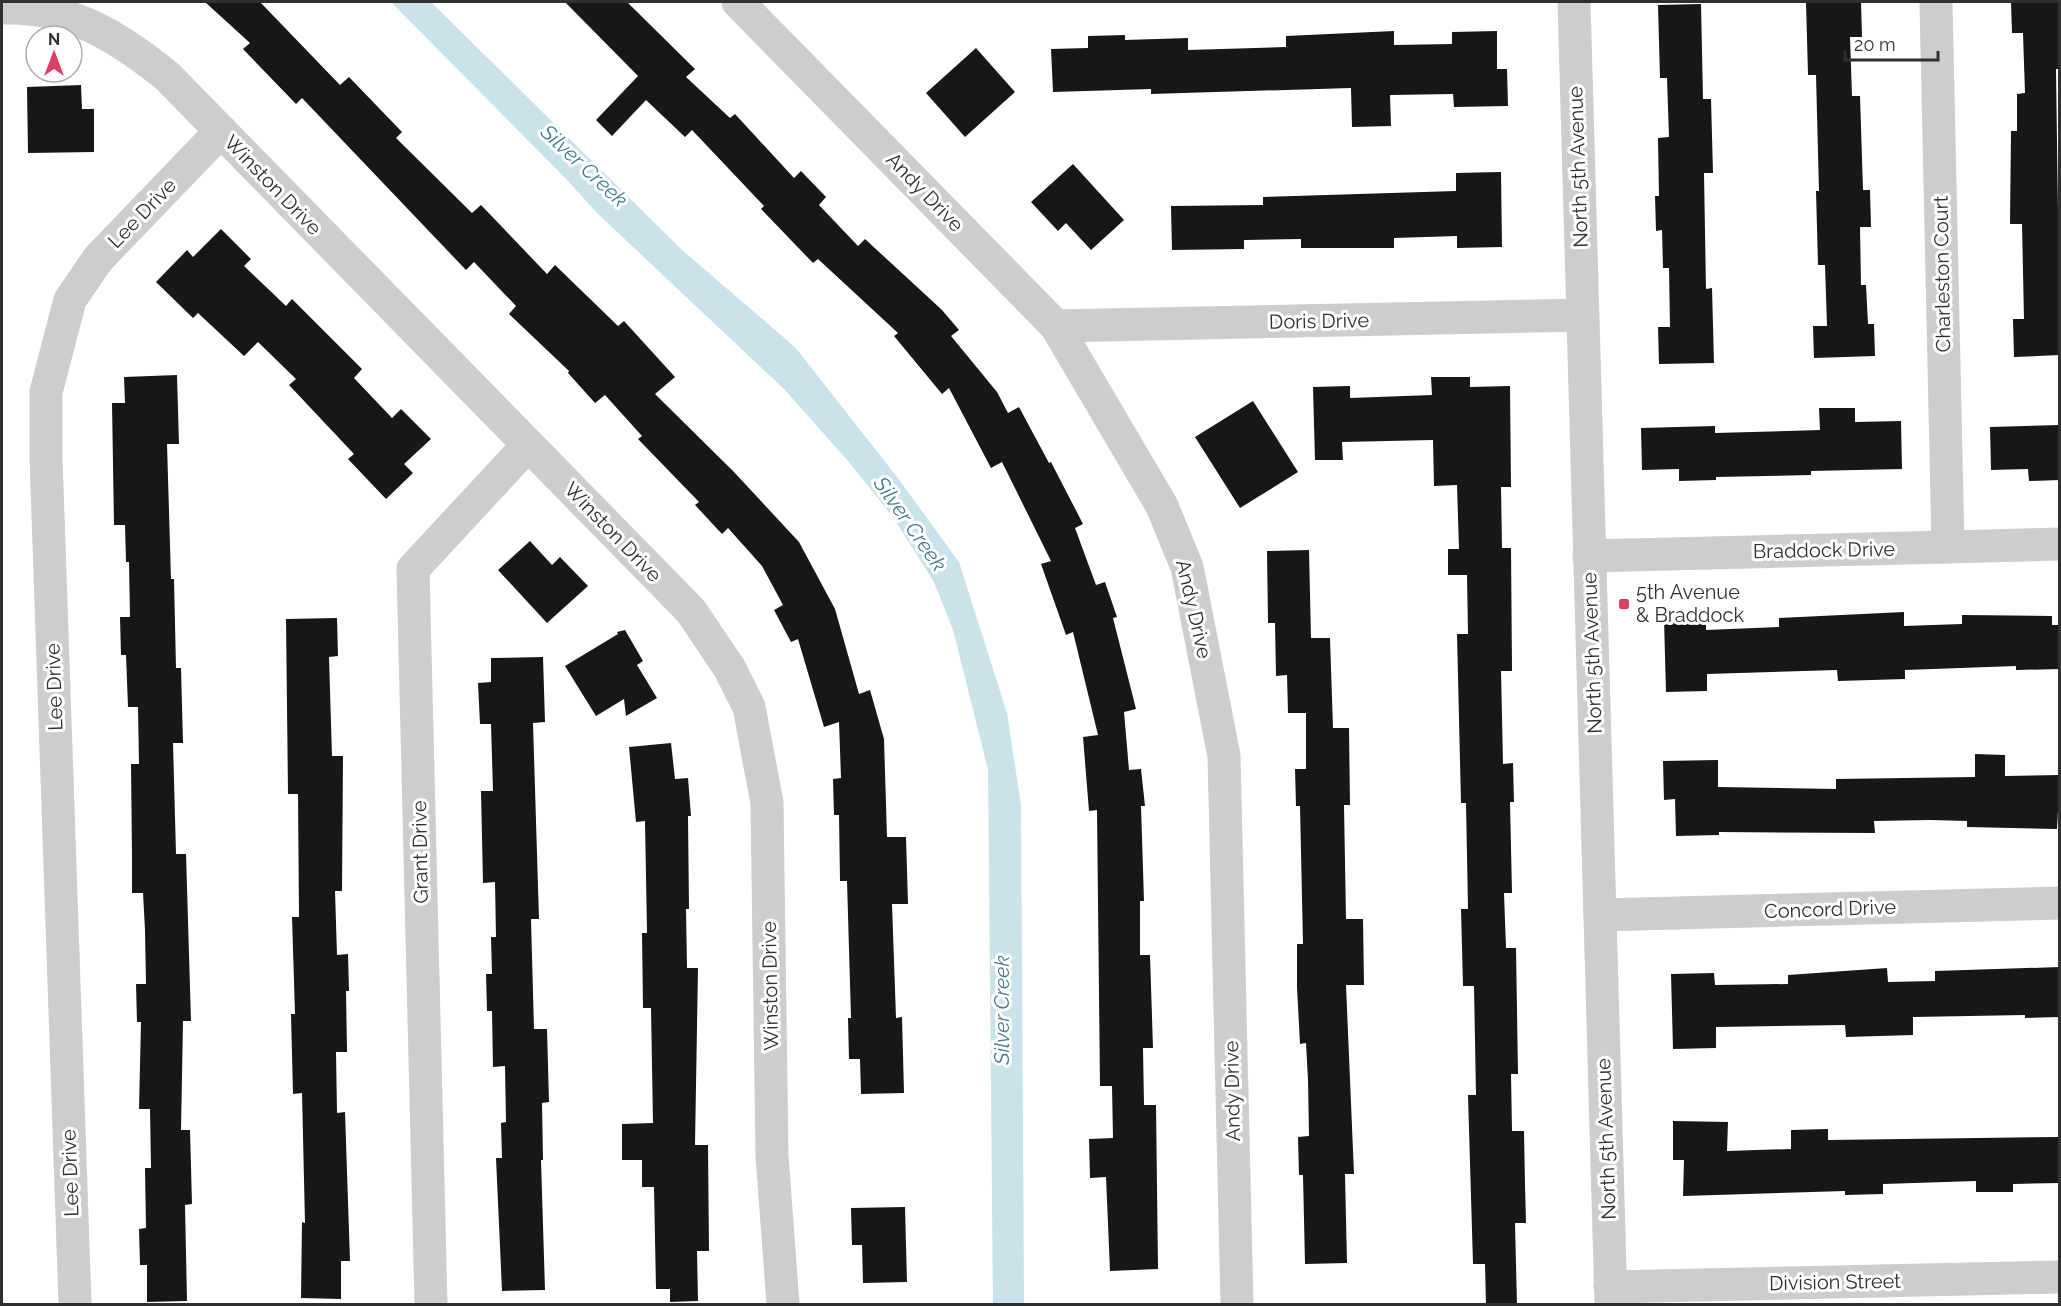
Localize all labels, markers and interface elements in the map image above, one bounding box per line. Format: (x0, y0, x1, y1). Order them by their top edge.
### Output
north arrow (24, 24, 84, 84)
scale bar (1845, 24, 1938, 62)
text: N (48, 30, 60, 49)
text: 20 m (1854, 34, 1896, 55)
street label: North 5th Avenue (1563, 86, 1593, 248)
water label: Silver Creek (535, 118, 633, 212)
street label: Winston Drive (219, 130, 327, 240)
street label: Andy Drive (881, 147, 969, 237)
street label: Lee Drive (103, 173, 181, 253)
street label: Charleston Court (1929, 195, 1955, 352)
street label: Doris Drive (1269, 308, 1369, 334)
water label: Silver Creek (868, 471, 952, 576)
street label: Winston Drive (559, 477, 667, 587)
street label: Braddock Drive (1753, 537, 1896, 563)
street label: Andy Drive (1171, 557, 1217, 661)
street label: North 5th Avenue (1577, 572, 1607, 734)
place label: 5th Avenue & Braddock (1636, 580, 1744, 627)
marker: 5th Avenue & Braddock (1617, 597, 1631, 611)
street label: Lee Drive (40, 642, 68, 731)
street label: Grant Drive (407, 800, 433, 904)
street label: Concord Drive (1764, 895, 1897, 923)
street label: Winston Drive (757, 921, 783, 1051)
water label: Silver Creek (989, 955, 1014, 1066)
street label: Andy Drive (1219, 1040, 1245, 1142)
street label: North 5th Avenue (1591, 1058, 1621, 1220)
street label: Lee Drive (56, 1128, 84, 1217)
street label: Division Street (1769, 1269, 1901, 1295)

